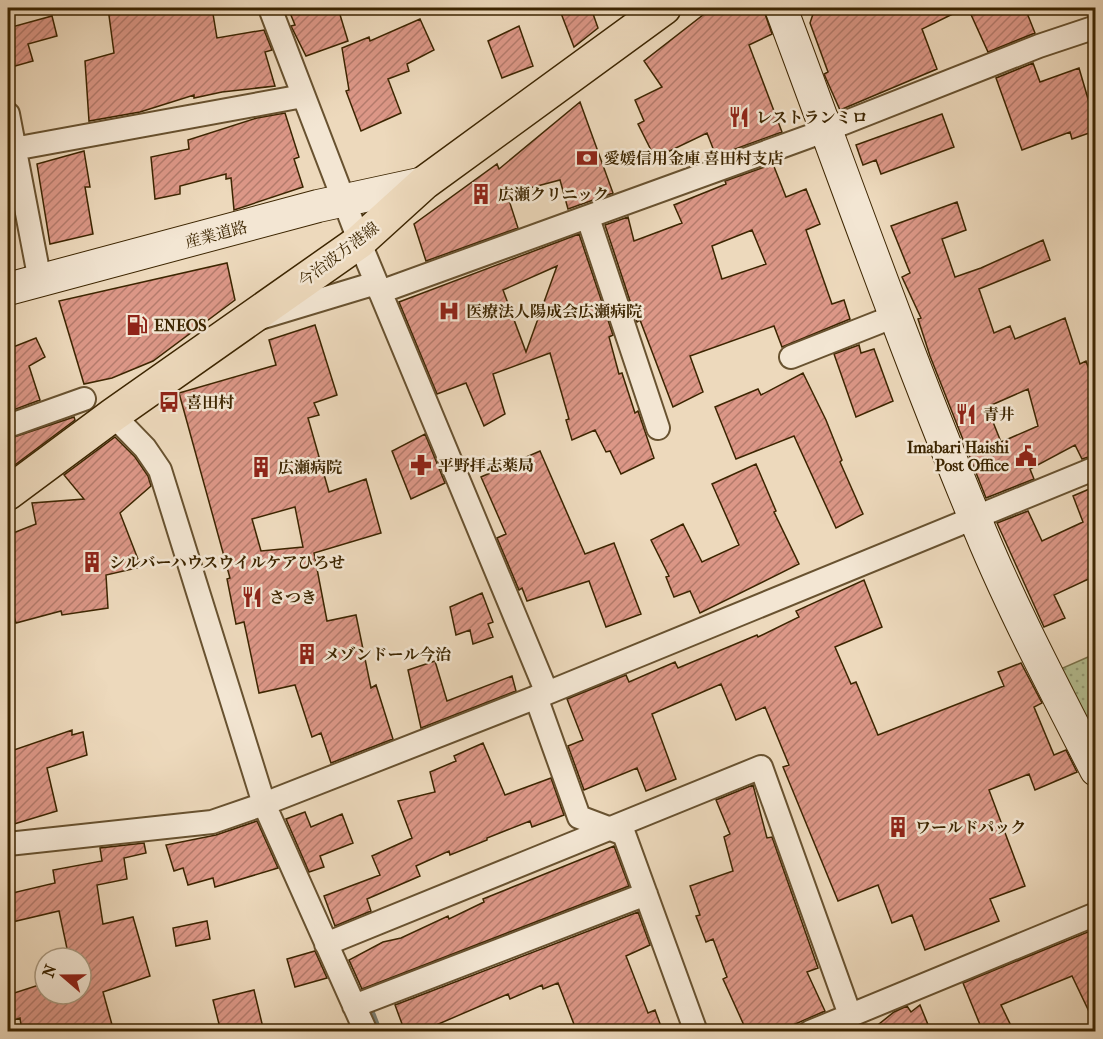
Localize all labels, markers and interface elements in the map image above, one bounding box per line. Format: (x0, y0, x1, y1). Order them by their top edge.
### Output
restaurant icon: レストランミロ (727, 105, 751, 129)
place label: レストランミロ (756, 108, 868, 127)
bank icon: 愛媛信用金庫 喜田村支店 (575, 146, 599, 170)
place label: 愛媛信用金庫 喜田村支店 (604, 149, 783, 168)
building icon: 広瀬クリニック (469, 182, 493, 206)
place label: 広瀬クリニック (498, 185, 609, 204)
street label: 産業道路 (183, 217, 250, 252)
street label: 今治波方港線 (294, 218, 382, 291)
hospital icon: 医療法人陽成会広瀬病院 (437, 299, 461, 323)
place label: 医療法人陽成会広瀬病院 (466, 302, 642, 321)
fuel station icon: ENEOS (125, 313, 149, 337)
place label: ENEOS (154, 316, 207, 335)
bus stop icon: 喜田村 (157, 390, 181, 414)
place label: 喜田村 (186, 393, 234, 412)
restaurant icon: 青井 (954, 402, 978, 426)
place label: 青井 (983, 405, 1015, 424)
place label: Imabari Haishi Post Office (907, 438, 1009, 475)
public building icon: Imabari Haishi Post Office (1014, 444, 1038, 468)
pharmacy icon: 平野拝志薬局 (409, 453, 433, 477)
building icon: 広瀬病院 (249, 455, 273, 479)
place label: 平野拝志薬局 (438, 456, 534, 475)
place label: 広瀬病院 (278, 458, 342, 477)
building icon: シルバーハウスウイルケアひろせ (80, 550, 104, 574)
place label: シルバーハウスウイルケアひろせ (109, 553, 345, 572)
restaurant icon: さつき (240, 585, 264, 609)
place label: さつき (269, 588, 317, 607)
building icon: メゾンドール今治 (295, 642, 319, 666)
place label: メゾンドール今治 (324, 645, 451, 664)
building icon: ワールドパック (886, 815, 910, 839)
place label: ワールドパック (915, 818, 1026, 837)
north arrow (33, 946, 93, 1006)
text: N (38, 961, 61, 980)

